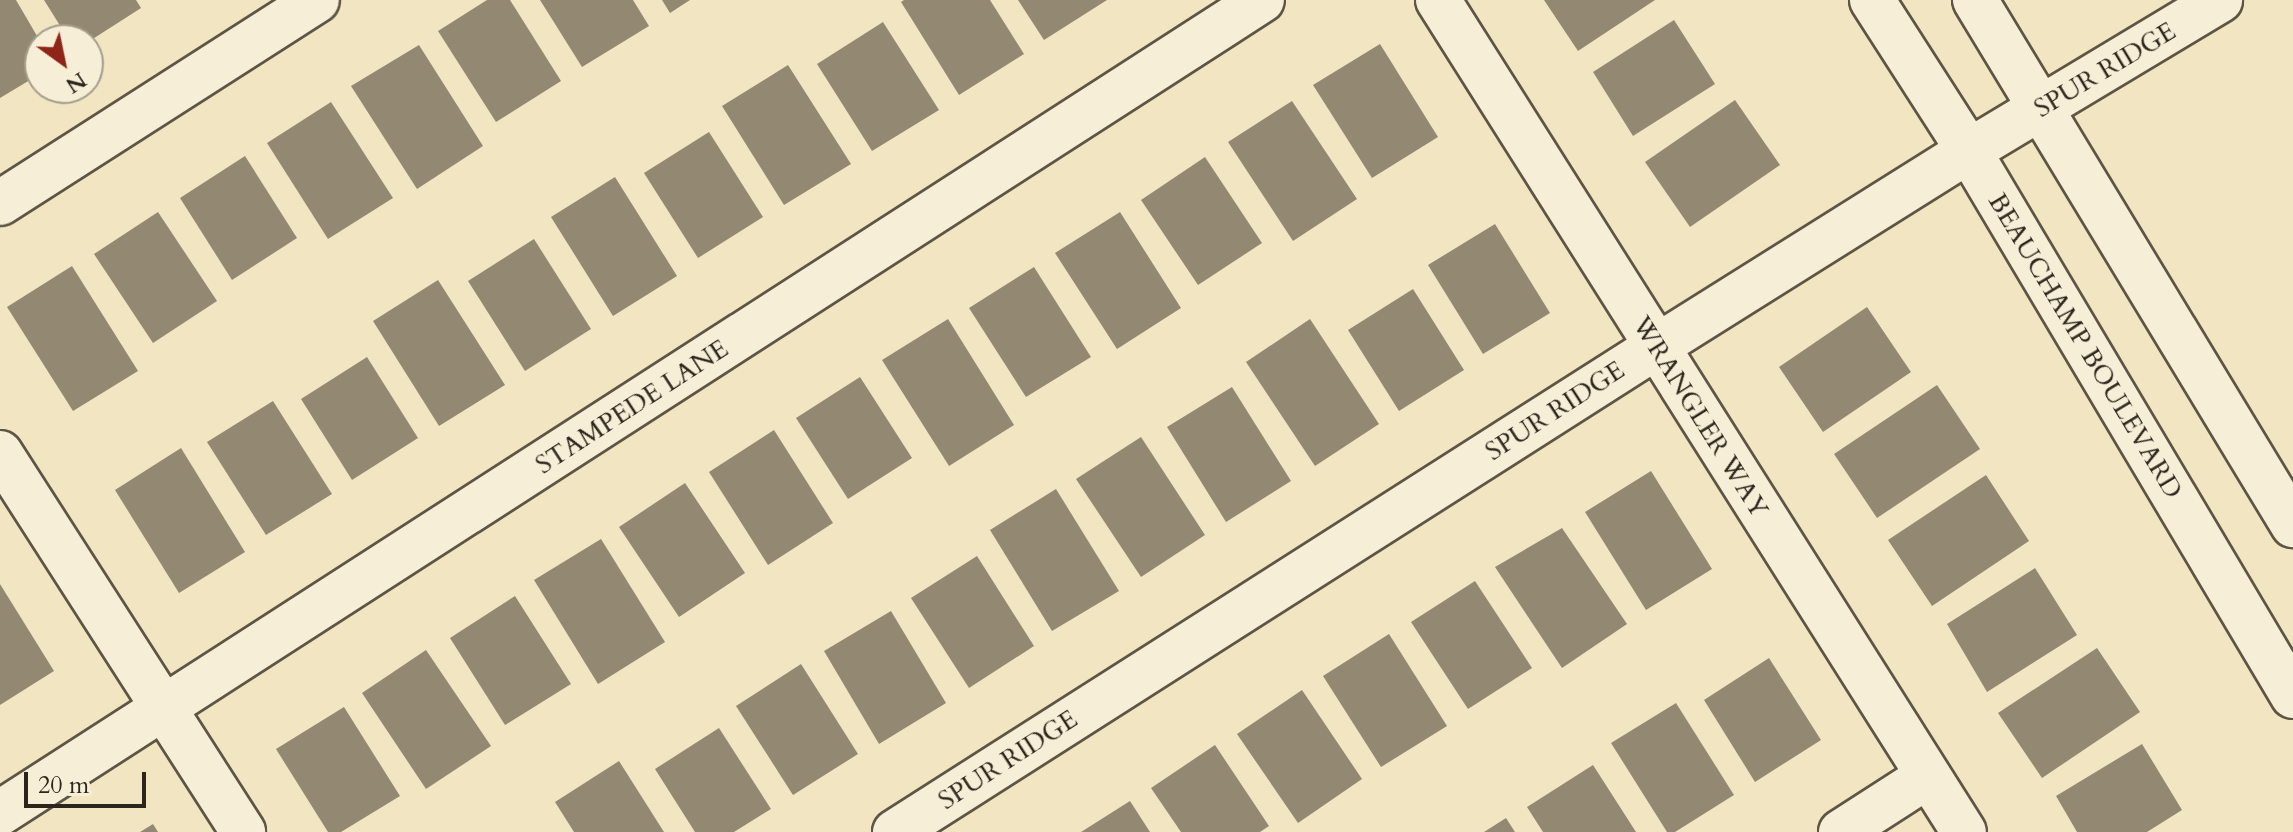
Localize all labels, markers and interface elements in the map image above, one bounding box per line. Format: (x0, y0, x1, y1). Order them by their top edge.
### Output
street label: SPUR RIDGE (2029, 16, 2181, 124)
north arrow (24, 24, 104, 104)
text: N (60, 65, 92, 100)
street label: BEAUCHAMP BOULEVARD (1981, 188, 2189, 504)
street label: WRANGLER WAY (1625, 311, 1775, 523)
street label: STAMPEDE LANE (530, 333, 734, 481)
street label: SPUR RIDGE (1480, 355, 1630, 467)
street label: SPUR RIDGE (933, 704, 1083, 816)
scale bar (28, 756, 150, 806)
text: 20 m (38, 769, 89, 802)

